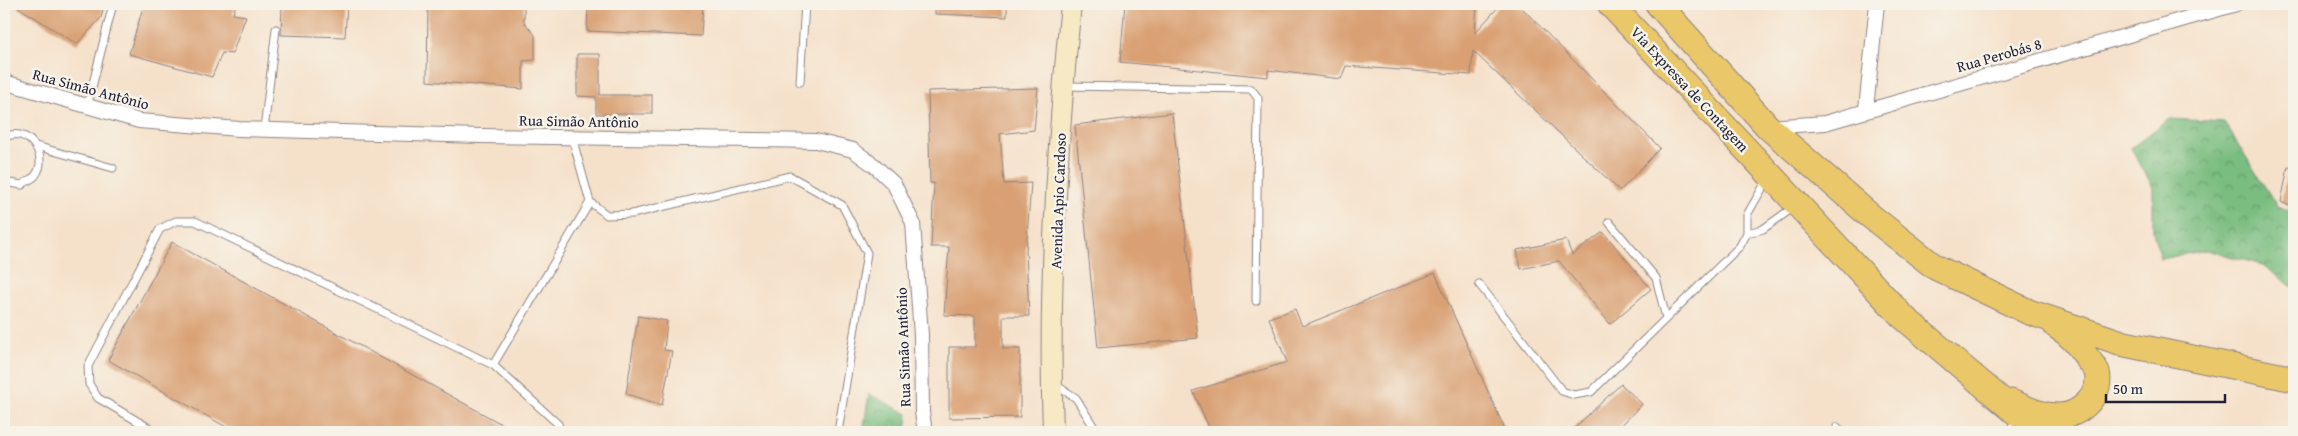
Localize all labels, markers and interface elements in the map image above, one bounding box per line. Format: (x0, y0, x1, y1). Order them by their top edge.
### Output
street label: Via Expressa de Contagem (1626, 22, 1754, 157)
street label: Rua Perobás 8 (1954, 33, 2044, 77)
street label: Rua Simão Antônio (30, 63, 152, 115)
street label: Rua Simão Antônio (519, 109, 639, 133)
street label: Avenida Apio Cardoso (1045, 132, 1071, 270)
street label: Rua Simão Antônio (890, 286, 916, 407)
scale bar (2106, 371, 2224, 403)
text: 50 m (2113, 378, 2144, 399)

